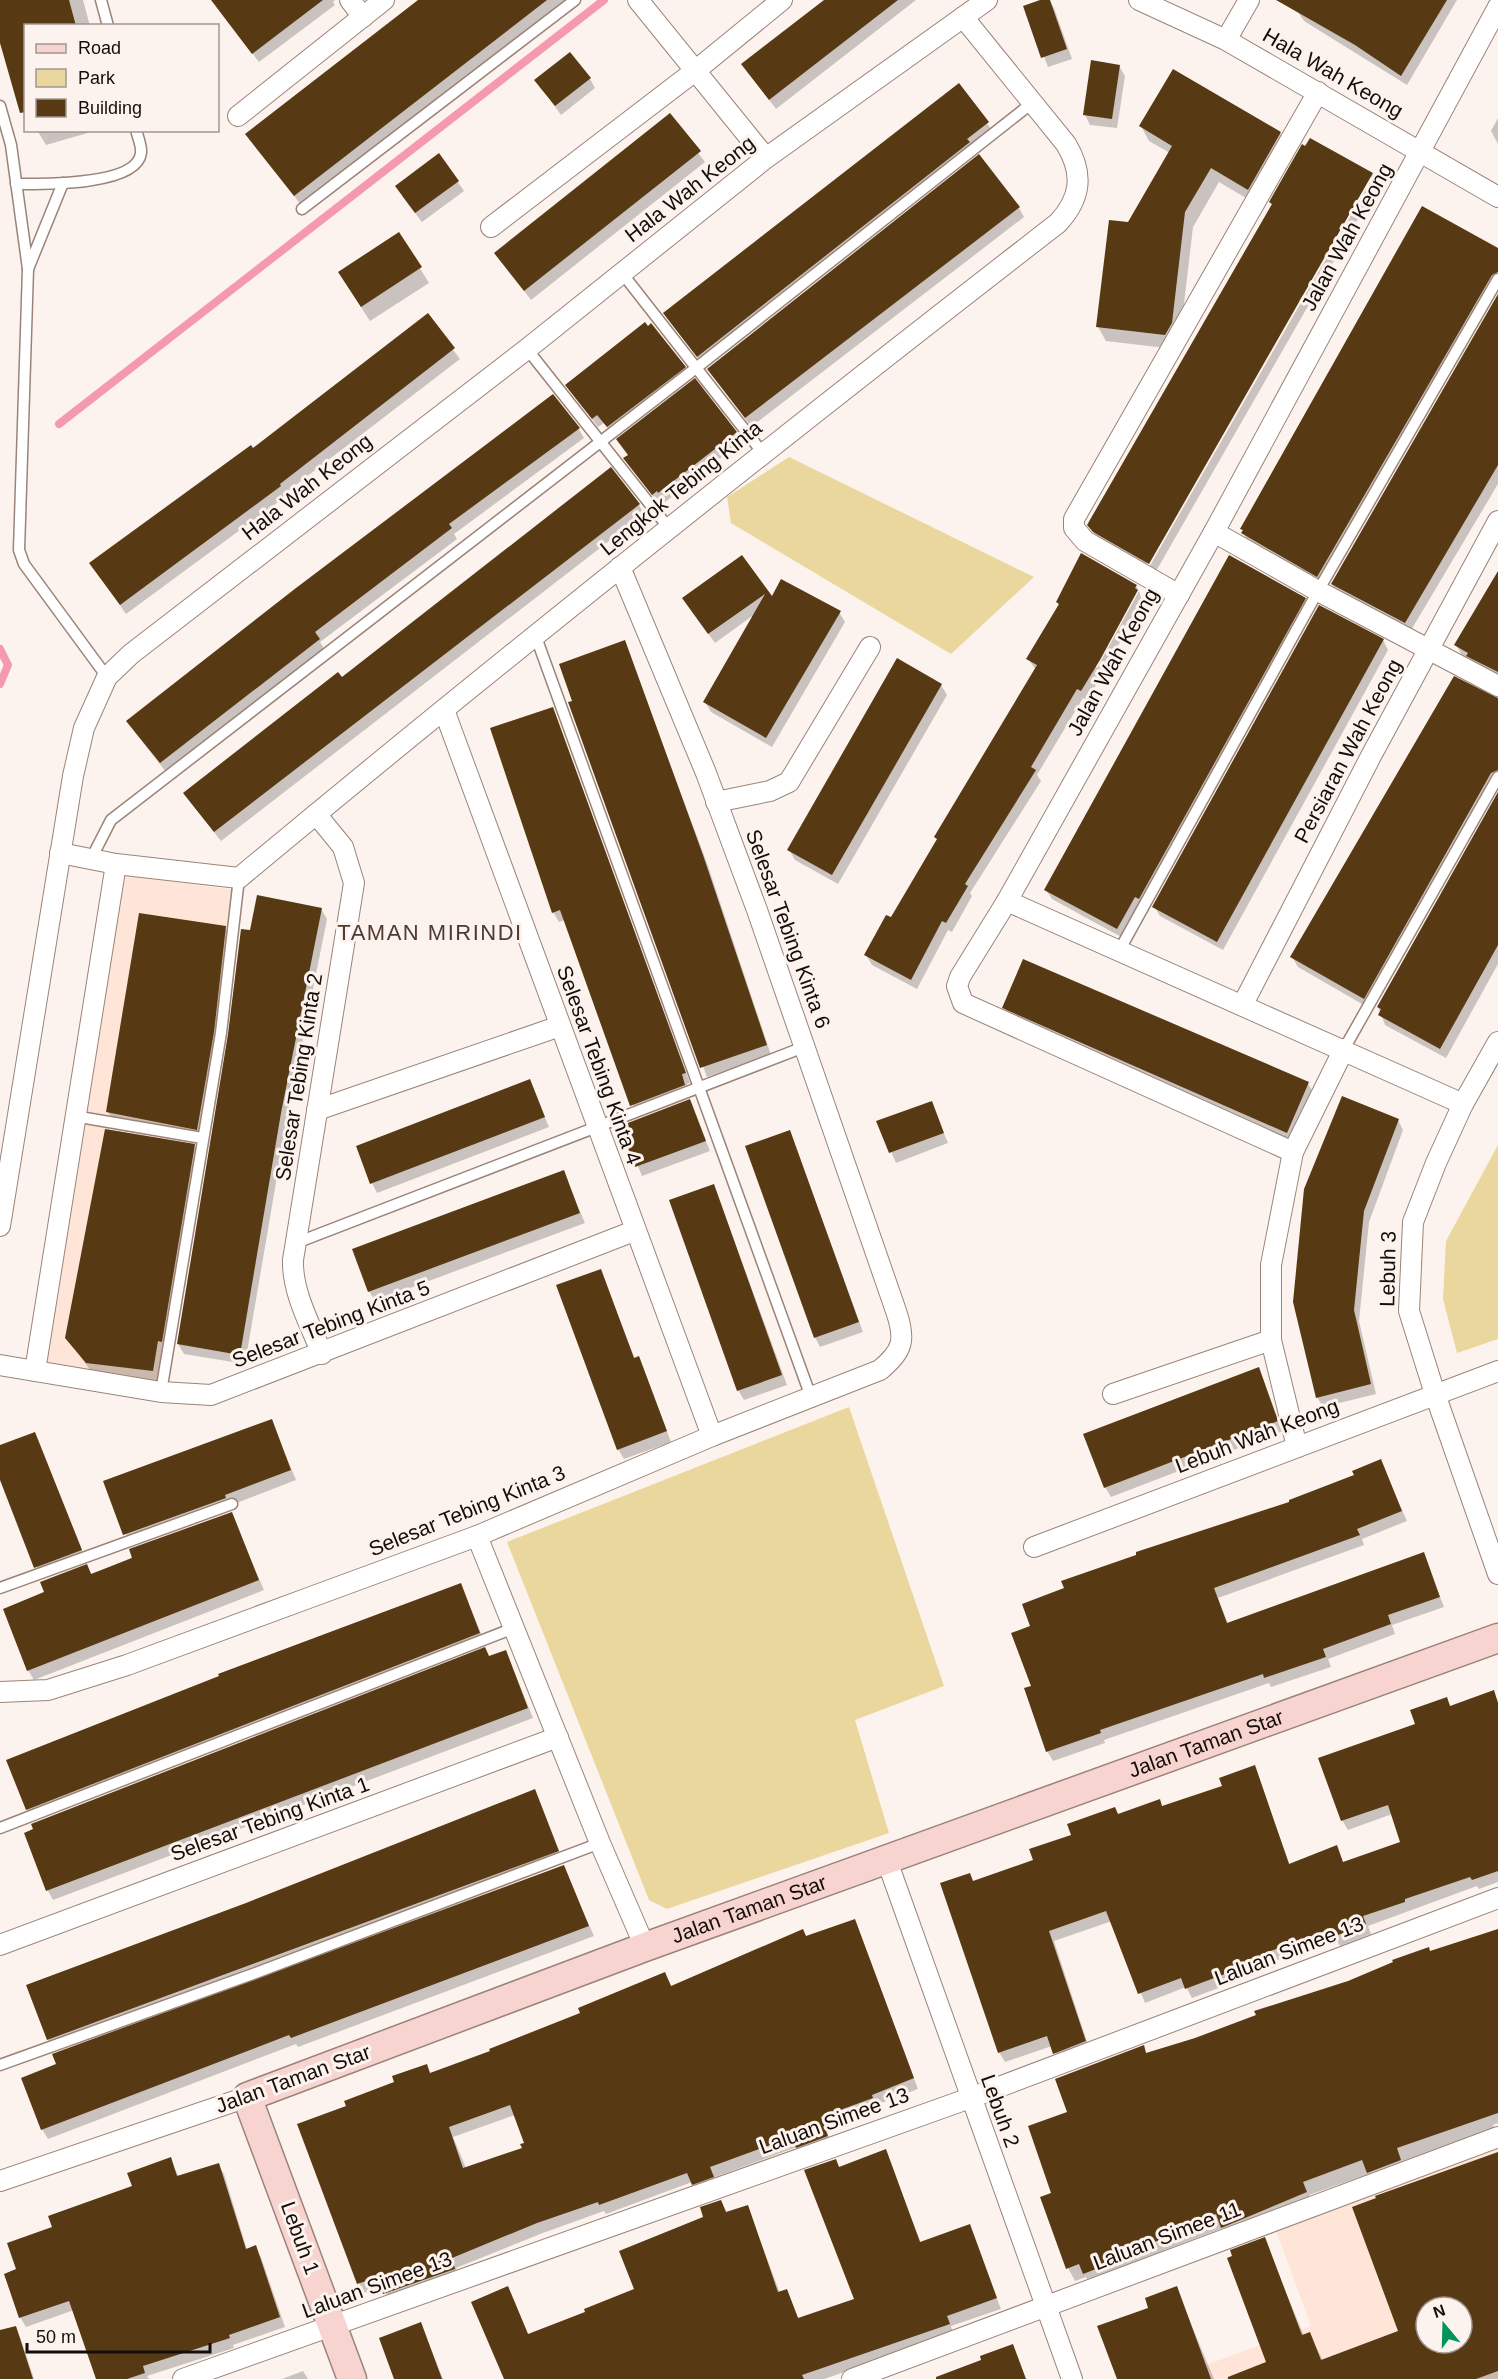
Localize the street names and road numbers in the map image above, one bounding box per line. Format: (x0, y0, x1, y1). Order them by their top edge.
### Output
street label: Hala Wah Keong (1259, 23, 1407, 122)
street label: Hala Wah Keong (620, 131, 759, 246)
street label: Jalan Wah Keong (1297, 159, 1397, 314)
street label: Lengkok Tebing Kinta (596, 415, 766, 560)
street label: Hala Wah Keong (237, 429, 376, 544)
street label: Jalan Wah Keong (1063, 584, 1163, 739)
street label: Persiaran Wah Keong (1289, 655, 1406, 847)
street label: Selesar Tebing Kinta 6 (742, 826, 835, 1031)
street label: Selesar Tebing Kinta 4 (553, 962, 646, 1168)
street label: Selesar Tebing Kinta 2 (271, 972, 326, 1182)
street label: Lebuh 3 (1375, 1231, 1400, 1307)
street label: Selesar Tebing Kinta 5 (229, 1275, 433, 1372)
street label: Lebuh Wah Keong (1172, 1394, 1342, 1477)
street label: Selesar Tebing Kinta 3 (365, 1461, 568, 1560)
street label: Jalan Taman Star (1125, 1705, 1287, 1782)
street label: Selesar Tebing Kinta 1 (167, 1772, 372, 1865)
street label: Jalan Taman Star (668, 1870, 830, 1947)
street label: Laluan Simee 13 (1211, 1912, 1367, 1990)
street label: Jalan Taman Star (212, 2040, 373, 2117)
street label: Lebuh 2 (977, 2071, 1024, 2150)
street label: Laluan Simee 13 (756, 2083, 912, 2158)
street label: Laluan Simee 11 (1090, 2197, 1244, 2274)
street label: Lebuh 1 (277, 2198, 324, 2277)
street label: Laluan Simee 13 (299, 2247, 455, 2322)

